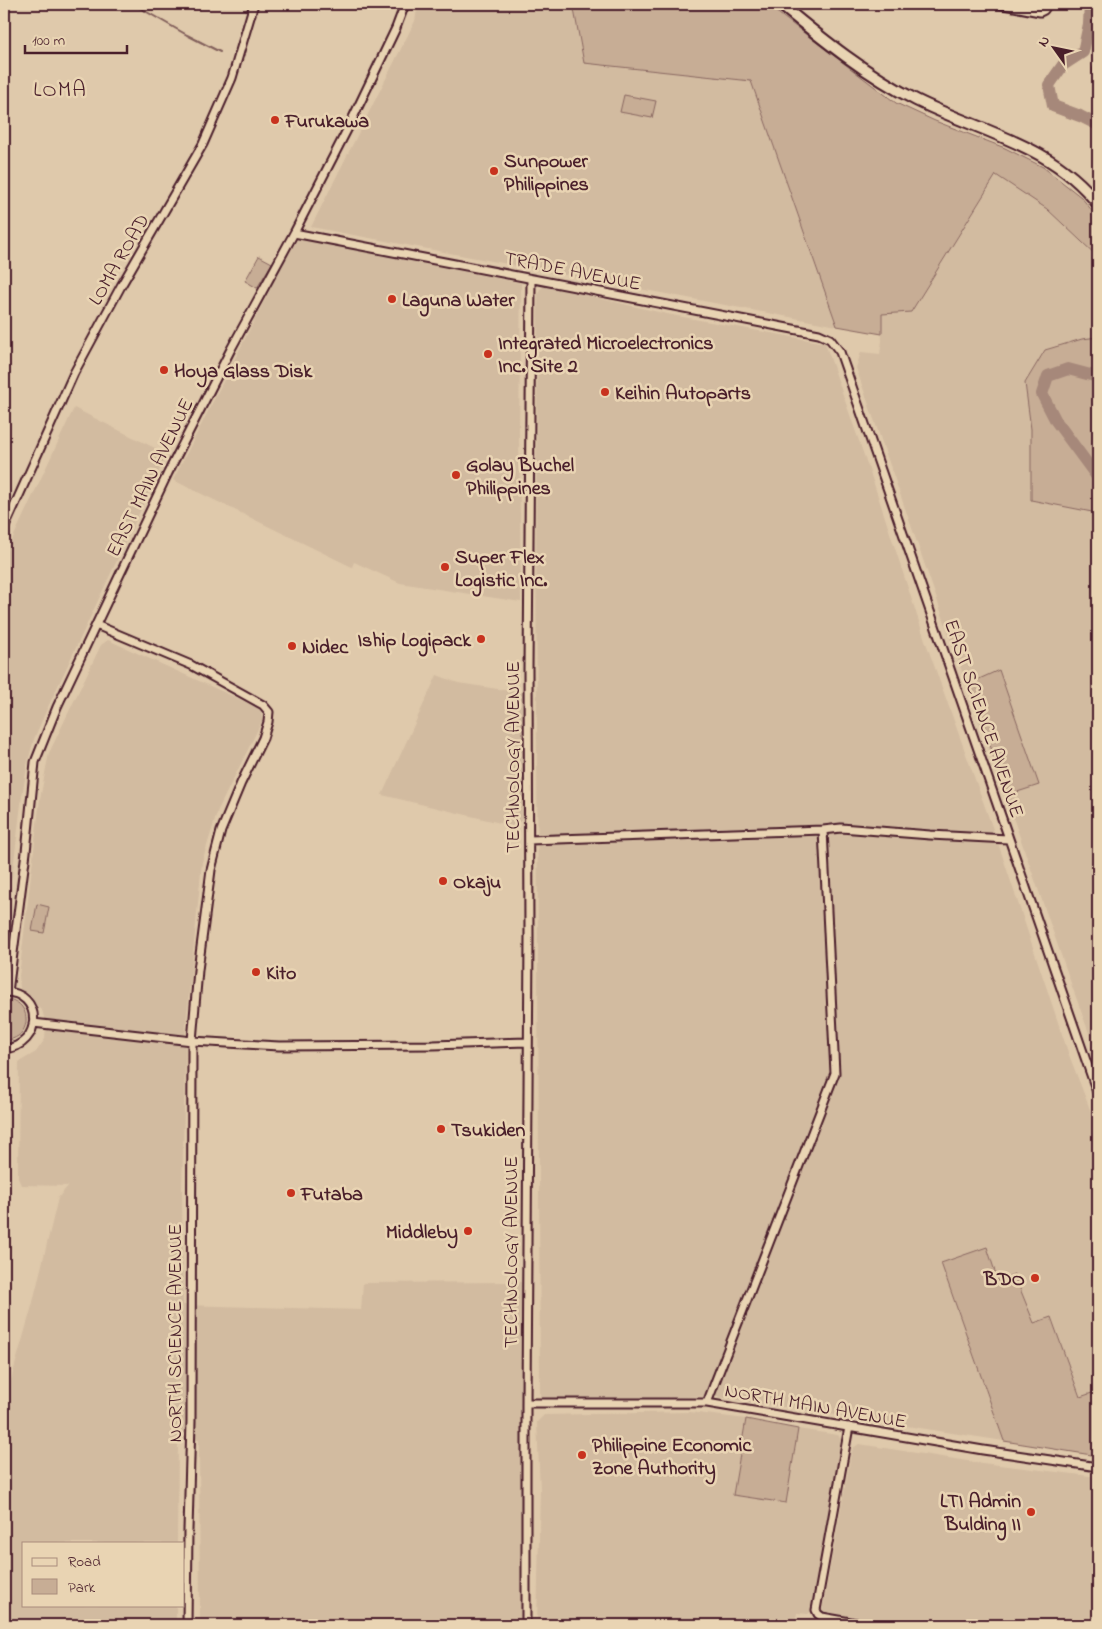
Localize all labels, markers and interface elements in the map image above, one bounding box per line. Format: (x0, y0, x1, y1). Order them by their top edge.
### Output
scale bar (25, 22, 128, 54)
north arrow (1030, 22, 1080, 72)
text: 100 m (32, 30, 65, 52)
text: N (1033, 32, 1056, 51)
district label: LOMA (33, 75, 87, 107)
place label: Furukawa (284, 108, 369, 137)
marker: Furukawa (269, 114, 281, 126)
place label: Sunpower Philippines (504, 148, 589, 200)
marker: Sunpower Philippines (488, 165, 500, 177)
street label: LOMA ROAD (82, 209, 158, 311)
street label: TRADE AVENUE (502, 245, 643, 300)
place label: Laguna Water (402, 287, 515, 317)
marker: Laguna Water (386, 293, 398, 305)
place label: Integrated Microelectronics Inc. Site 2 (498, 330, 713, 382)
marker: Integrated Microelectronics Inc. Site 2 (482, 348, 494, 360)
place label: Hoya Glass Disk (174, 358, 313, 388)
marker: Hoya Glass Disk (158, 364, 170, 376)
place label: Keihin Autoparts (615, 380, 751, 409)
marker: Keihin Autoparts (599, 386, 611, 398)
street label: EAST MAIN AVENUE (100, 394, 202, 562)
place label: Golay Buchel Philippines (466, 452, 574, 504)
marker: Golay Buchel Philippines (450, 469, 462, 481)
place label: Super Flex Logistic Inc. (455, 544, 547, 597)
marker: Super Flex Logistic Inc. (439, 561, 451, 573)
street label: EAST SCIENCE AVENUE (935, 616, 1030, 822)
place label: Iship Logipack (357, 627, 472, 657)
marker: Iship Logipack (475, 633, 487, 645)
place label: Nidec (302, 634, 349, 663)
marker: Nidec (286, 640, 298, 652)
street label: TECHNOLOGY AVENUE (500, 661, 529, 853)
place label: Okaju (453, 869, 501, 898)
marker: Okaju (437, 875, 449, 887)
place label: Kito (266, 960, 296, 989)
marker: Kito (250, 966, 262, 978)
place label: Tsukiden (451, 1117, 526, 1146)
marker: Tsukiden (435, 1123, 447, 1135)
street label: TECHNOLOGY AVENUE (498, 1156, 527, 1348)
place label: Futaba (300, 1181, 363, 1210)
marker: Futaba (285, 1187, 297, 1199)
place label: Middleby (386, 1219, 458, 1249)
street label: NORTH SCIENCE AVENUE (162, 1224, 191, 1442)
marker: Middleby (462, 1225, 474, 1237)
place label: BDO (983, 1266, 1025, 1295)
marker: BDO (1029, 1272, 1041, 1284)
street label: NORTH MAIN AVENUE (722, 1377, 909, 1438)
place label: Philippine Economic Zone Authority (592, 1432, 752, 1485)
marker: Philippine Economic Zone Authority (576, 1449, 588, 1461)
place label: LTI Admin Bulding II (940, 1488, 1021, 1541)
marker: LTI Admin Bulding II (1025, 1506, 1037, 1518)
legend (22, 1542, 185, 1606)
text: Road (68, 1551, 101, 1573)
text: Park (68, 1577, 96, 1599)

